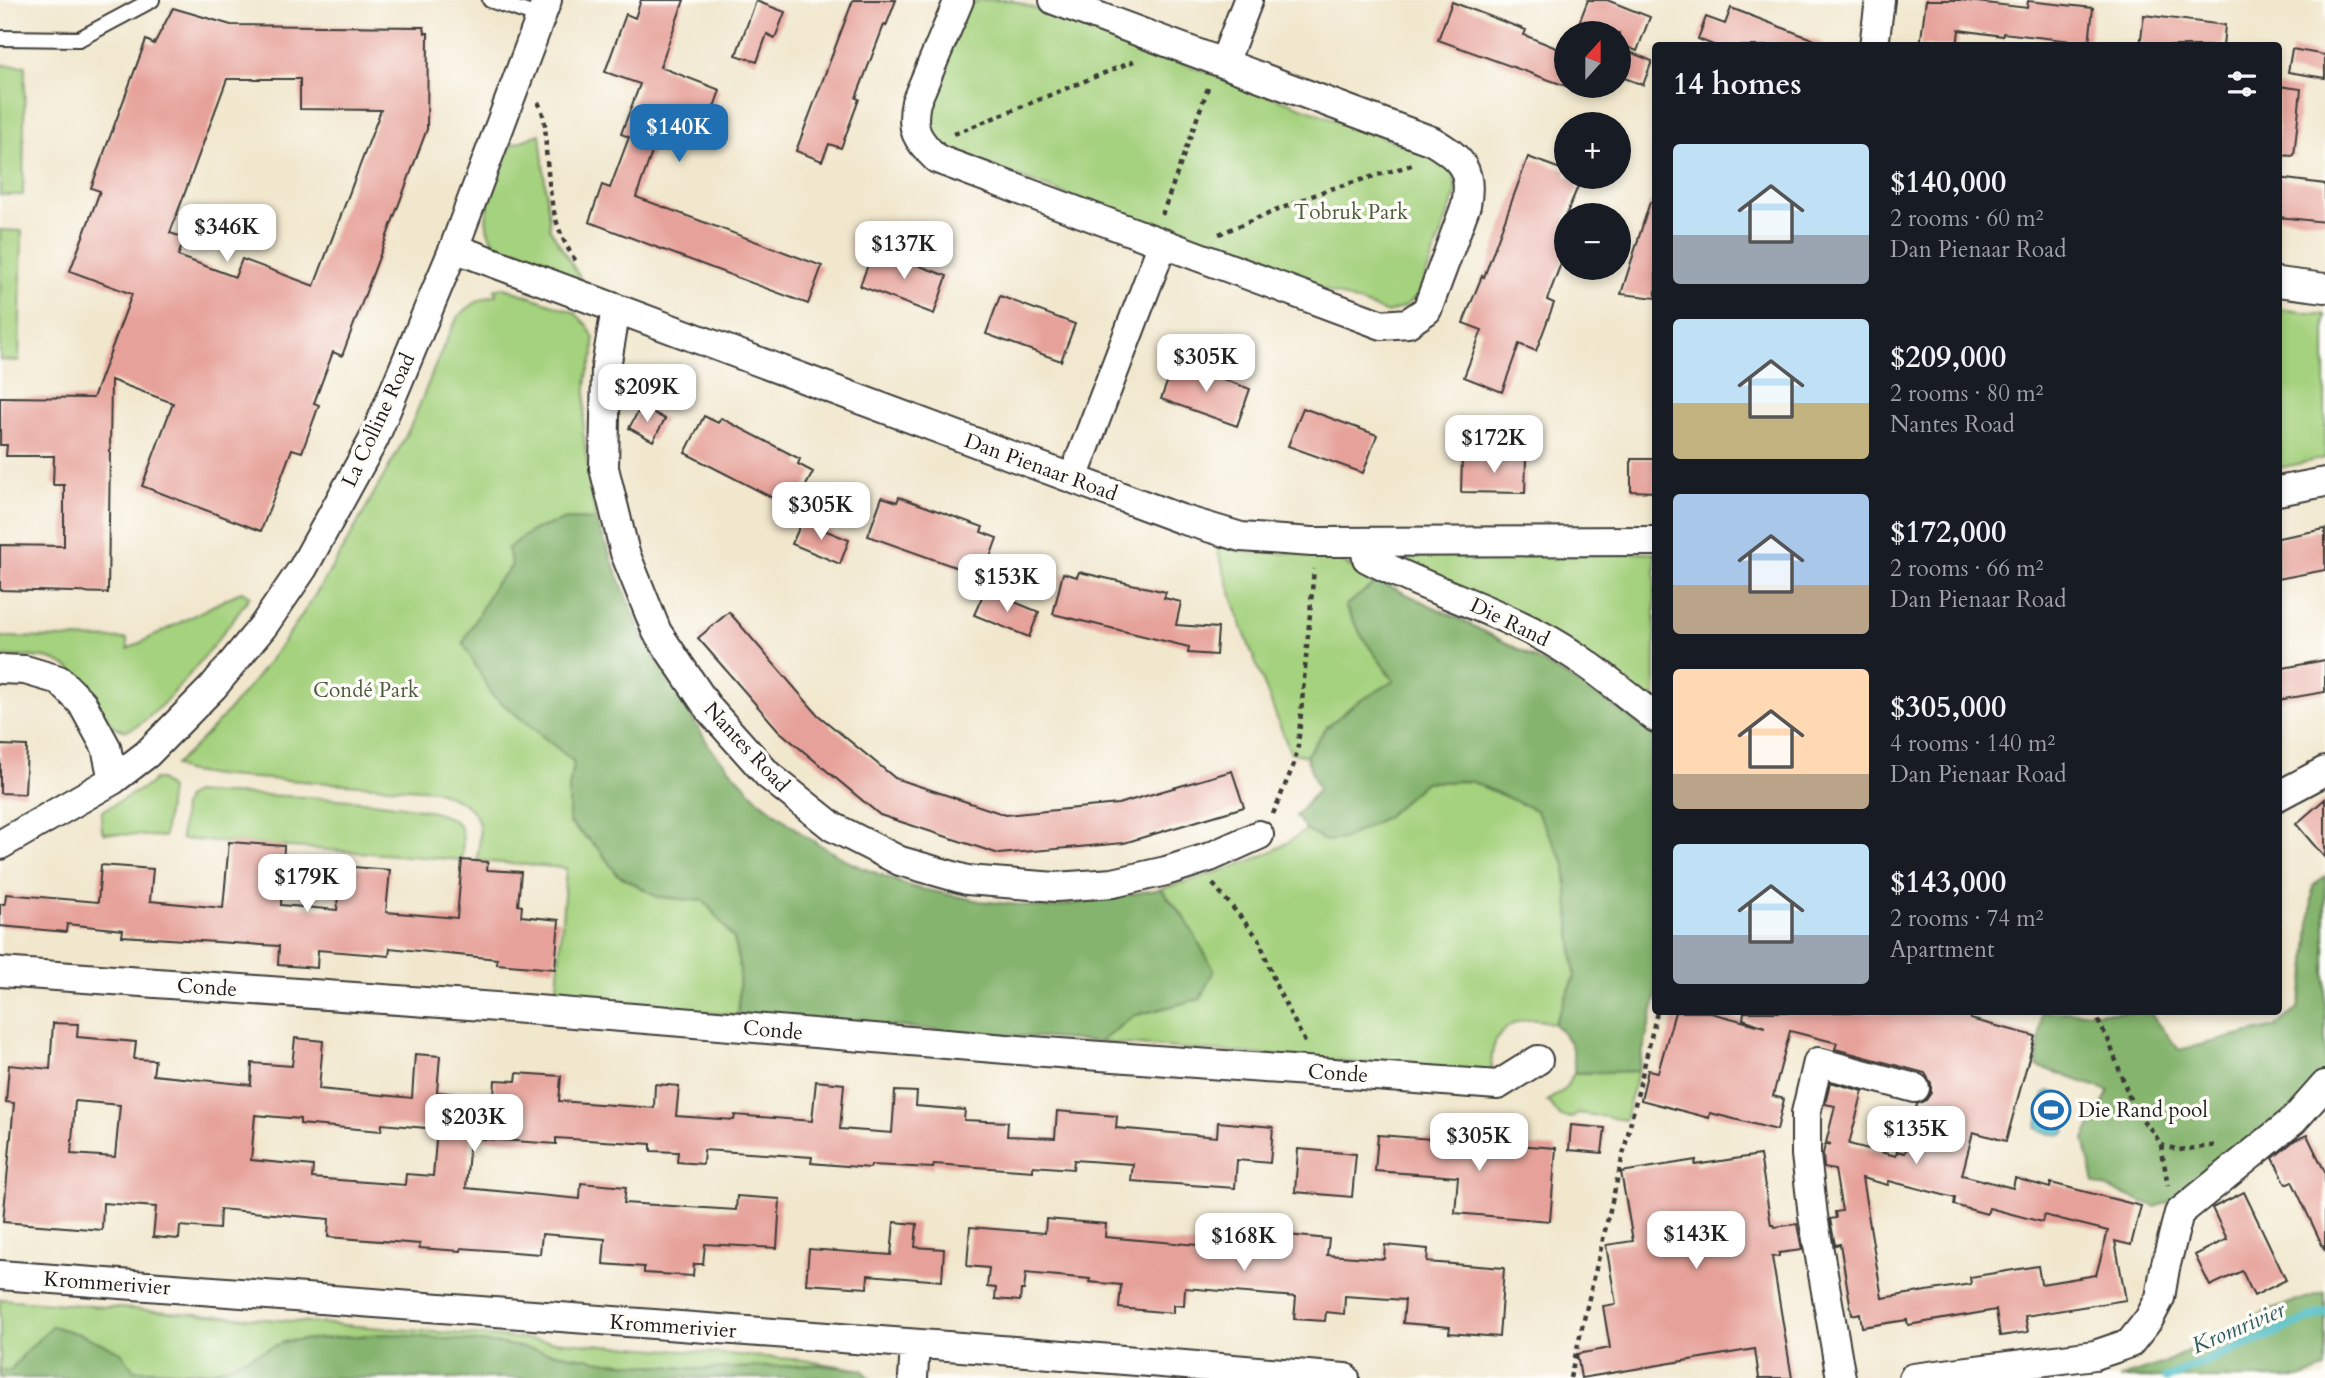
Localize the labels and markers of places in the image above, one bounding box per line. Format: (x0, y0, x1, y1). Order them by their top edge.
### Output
pin: $140K (630, 104, 728, 164)
pin: $346K (178, 204, 276, 264)
pin: $137K (855, 222, 953, 281)
pin: $305K (1157, 334, 1255, 394)
pin: $209K (598, 364, 696, 424)
pin: $172K (1445, 416, 1543, 475)
pin: $305K (772, 482, 870, 542)
pin: $153K (958, 554, 1056, 614)
pin: $179K (258, 855, 356, 914)
sports icon: Die Rand pool (2030, 1089, 2072, 1131)
pin: $203K (425, 1094, 523, 1154)
place label: Die Rand pool (2078, 1096, 2208, 1125)
pin: $135K (1867, 1106, 1965, 1166)
pin: $305K (1430, 1114, 1528, 1173)
pin: $143K (1647, 1212, 1745, 1271)
pin: $168K (1195, 1214, 1293, 1273)

